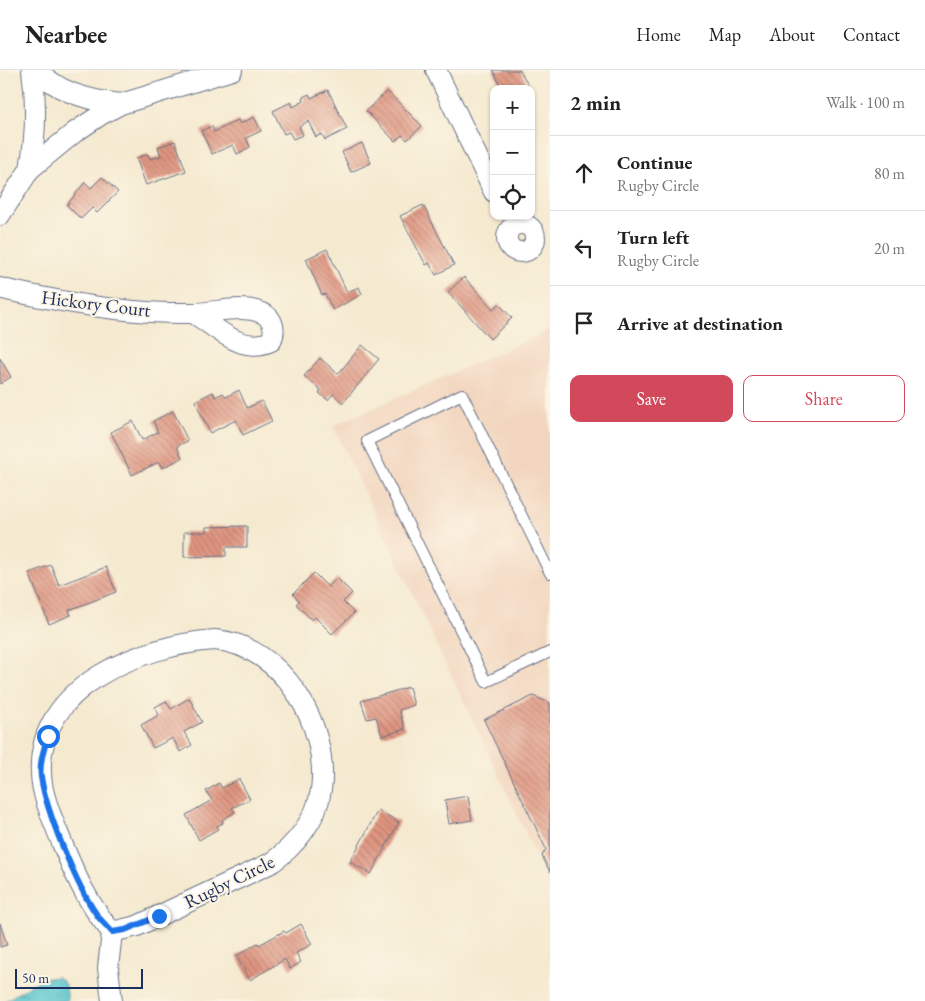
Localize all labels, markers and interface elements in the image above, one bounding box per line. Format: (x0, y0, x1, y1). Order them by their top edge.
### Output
text: Nearbee (25, 19, 107, 50)
text: Home (636, 23, 681, 46)
text: Map (709, 23, 741, 46)
text: About (769, 23, 815, 46)
text: Contact (843, 23, 900, 46)
map controls (490, 85, 535, 220)
button: + (490, 85, 535, 130)
text: 2 min (570, 89, 621, 116)
text: Walk · 100 m (826, 92, 905, 113)
button: − (490, 130, 535, 175)
text: Continue (617, 150, 692, 175)
icon: ahead (570, 159, 598, 187)
text: 80 m (874, 163, 905, 184)
button: locate (490, 175, 535, 220)
text: Rugby Circle (617, 175, 699, 196)
text: Turn left (617, 225, 689, 250)
icon: left (570, 234, 598, 262)
text: 20 m (874, 238, 905, 259)
text: Rugby Circle (617, 250, 699, 271)
street label: Hickory Court (40, 284, 152, 323)
icon: arrive (570, 309, 598, 337)
text: Arrive at destination (617, 311, 783, 336)
button: Save (570, 375, 733, 422)
button: Share (743, 375, 905, 422)
route start (37, 725, 60, 748)
street label: Rugby Circle (180, 849, 278, 914)
route end (148, 905, 171, 928)
scale bar (15, 966, 142, 989)
text: 50 m (22, 969, 49, 987)

